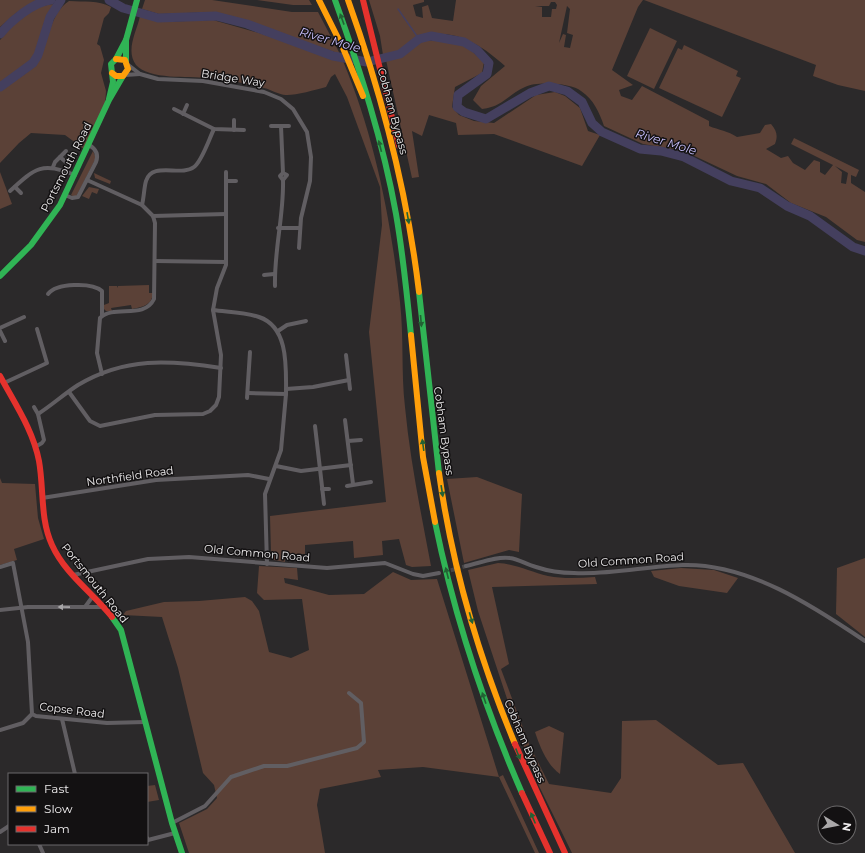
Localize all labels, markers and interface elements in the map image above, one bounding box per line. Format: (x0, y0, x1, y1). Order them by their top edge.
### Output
one-way arrow (339, 13, 345, 25)
water label: River Mole (298, 24, 362, 55)
street label: Bridge Way (200, 66, 266, 90)
street label: Cobham Bypass (375, 66, 411, 157)
street label: Portsmouth Road (37, 120, 95, 214)
water label: River Mole (634, 125, 698, 158)
one-way arrow (377, 140, 383, 152)
one-way arrow (406, 212, 412, 224)
one-way arrow (418, 315, 425, 327)
street label: Cobham Bypass (431, 386, 457, 477)
one-way arrow (420, 439, 426, 451)
street label: Northfield Road (86, 463, 174, 489)
one-way arrow (439, 485, 445, 497)
street label: Portsmouth Road (59, 540, 131, 626)
street label: Old Common Road (203, 541, 311, 565)
street label: Old Common Road (577, 549, 685, 571)
one-way arrow (444, 567, 450, 579)
one-way arrow (57, 604, 70, 610)
one-way arrow (468, 612, 474, 624)
one-way arrow (480, 691, 486, 703)
street label: Cobham Bypass (501, 697, 549, 785)
street label: Copse Road (39, 699, 105, 721)
one-way arrow (516, 748, 522, 760)
legend (8, 773, 148, 845)
text: Fast (44, 781, 69, 796)
text: Slow (44, 801, 73, 816)
north arrow (817, 805, 857, 845)
one-way arrow (530, 812, 536, 824)
text: Jam (43, 821, 70, 836)
text: N (839, 821, 855, 832)

